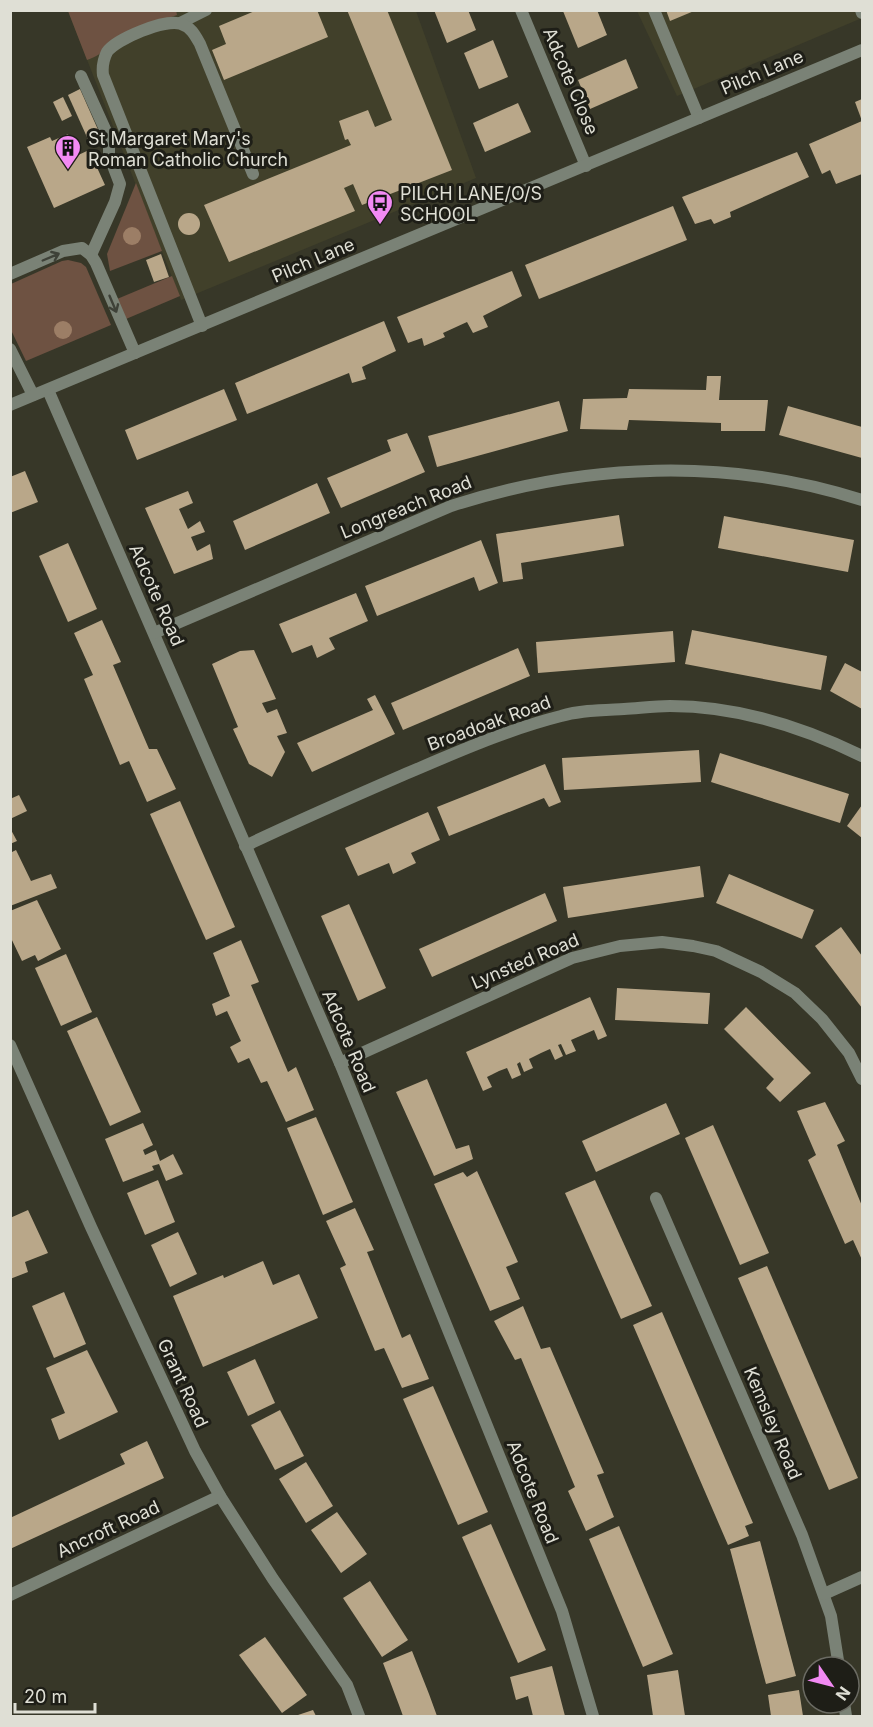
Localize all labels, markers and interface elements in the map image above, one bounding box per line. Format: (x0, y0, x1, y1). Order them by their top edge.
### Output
street label: Adcote Close (539, 24, 603, 138)
street label: Pilch Lane (718, 45, 806, 99)
place label: St Margaret Mary's Roman Catholic Church (88, 128, 288, 170)
building icon: St Margaret Mary's Roman Catholic Church (53, 133, 83, 171)
place label: PILCH LANE/O/S SCHOOL (400, 183, 542, 225)
bus stop icon: PILCH LANE/O/S SCHOOL (365, 188, 395, 226)
street label: Pilch Lane (269, 233, 357, 287)
one-way arrow (41, 251, 59, 262)
one-way arrow (108, 295, 119, 313)
street label: Longreach Road (337, 471, 475, 543)
street label: Adcote Road (125, 541, 189, 649)
street label: Broadoak Road (424, 691, 554, 755)
street label: Lynsted Road (468, 929, 582, 993)
street label: Adcote Road (318, 987, 380, 1095)
street label: Grant Road (153, 1335, 213, 1431)
street label: Kemsley Road (740, 1364, 806, 1482)
street label: Adcote Road (503, 1437, 563, 1547)
street label: Ancroft Road (53, 1496, 163, 1562)
north arrow (801, 1655, 861, 1715)
scale bar (15, 1676, 94, 1714)
text: N (832, 1683, 855, 1704)
text: 20 m (24, 1686, 67, 1707)

